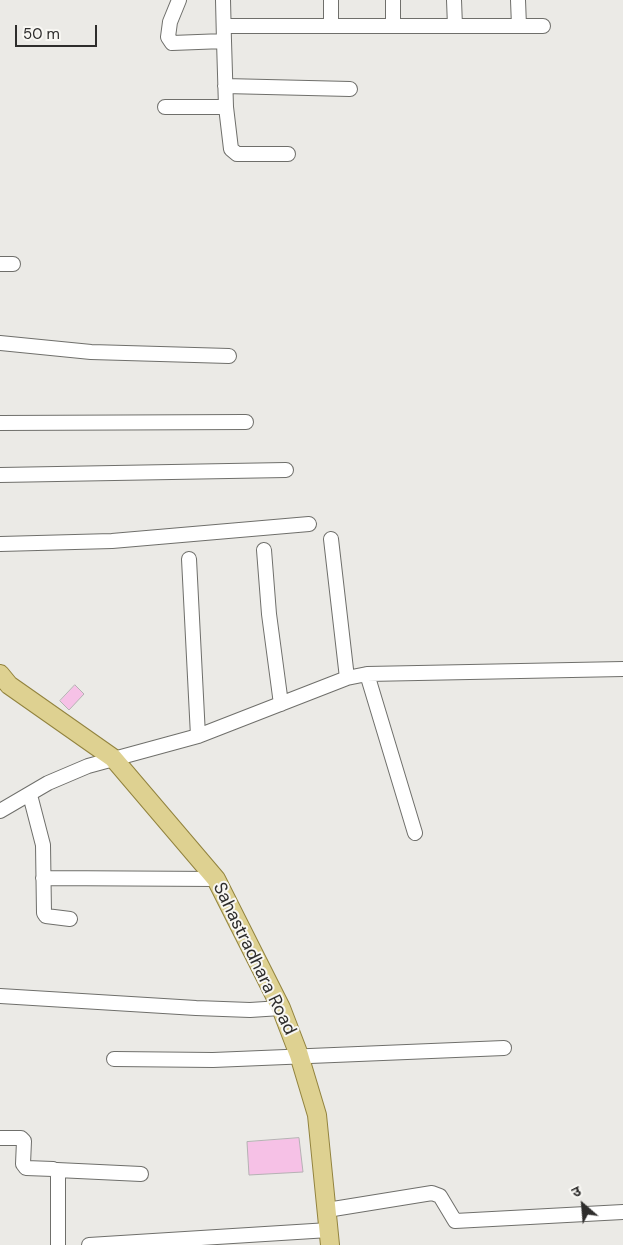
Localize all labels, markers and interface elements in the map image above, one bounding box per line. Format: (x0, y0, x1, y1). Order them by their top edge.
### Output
scale bar (18, 15, 100, 47)
text: 50 m (23, 24, 60, 44)
street label: Sahastradhara Road (208, 879, 300, 1039)
north arrow (558, 1180, 608, 1230)
text: उ (568, 1182, 584, 1202)

